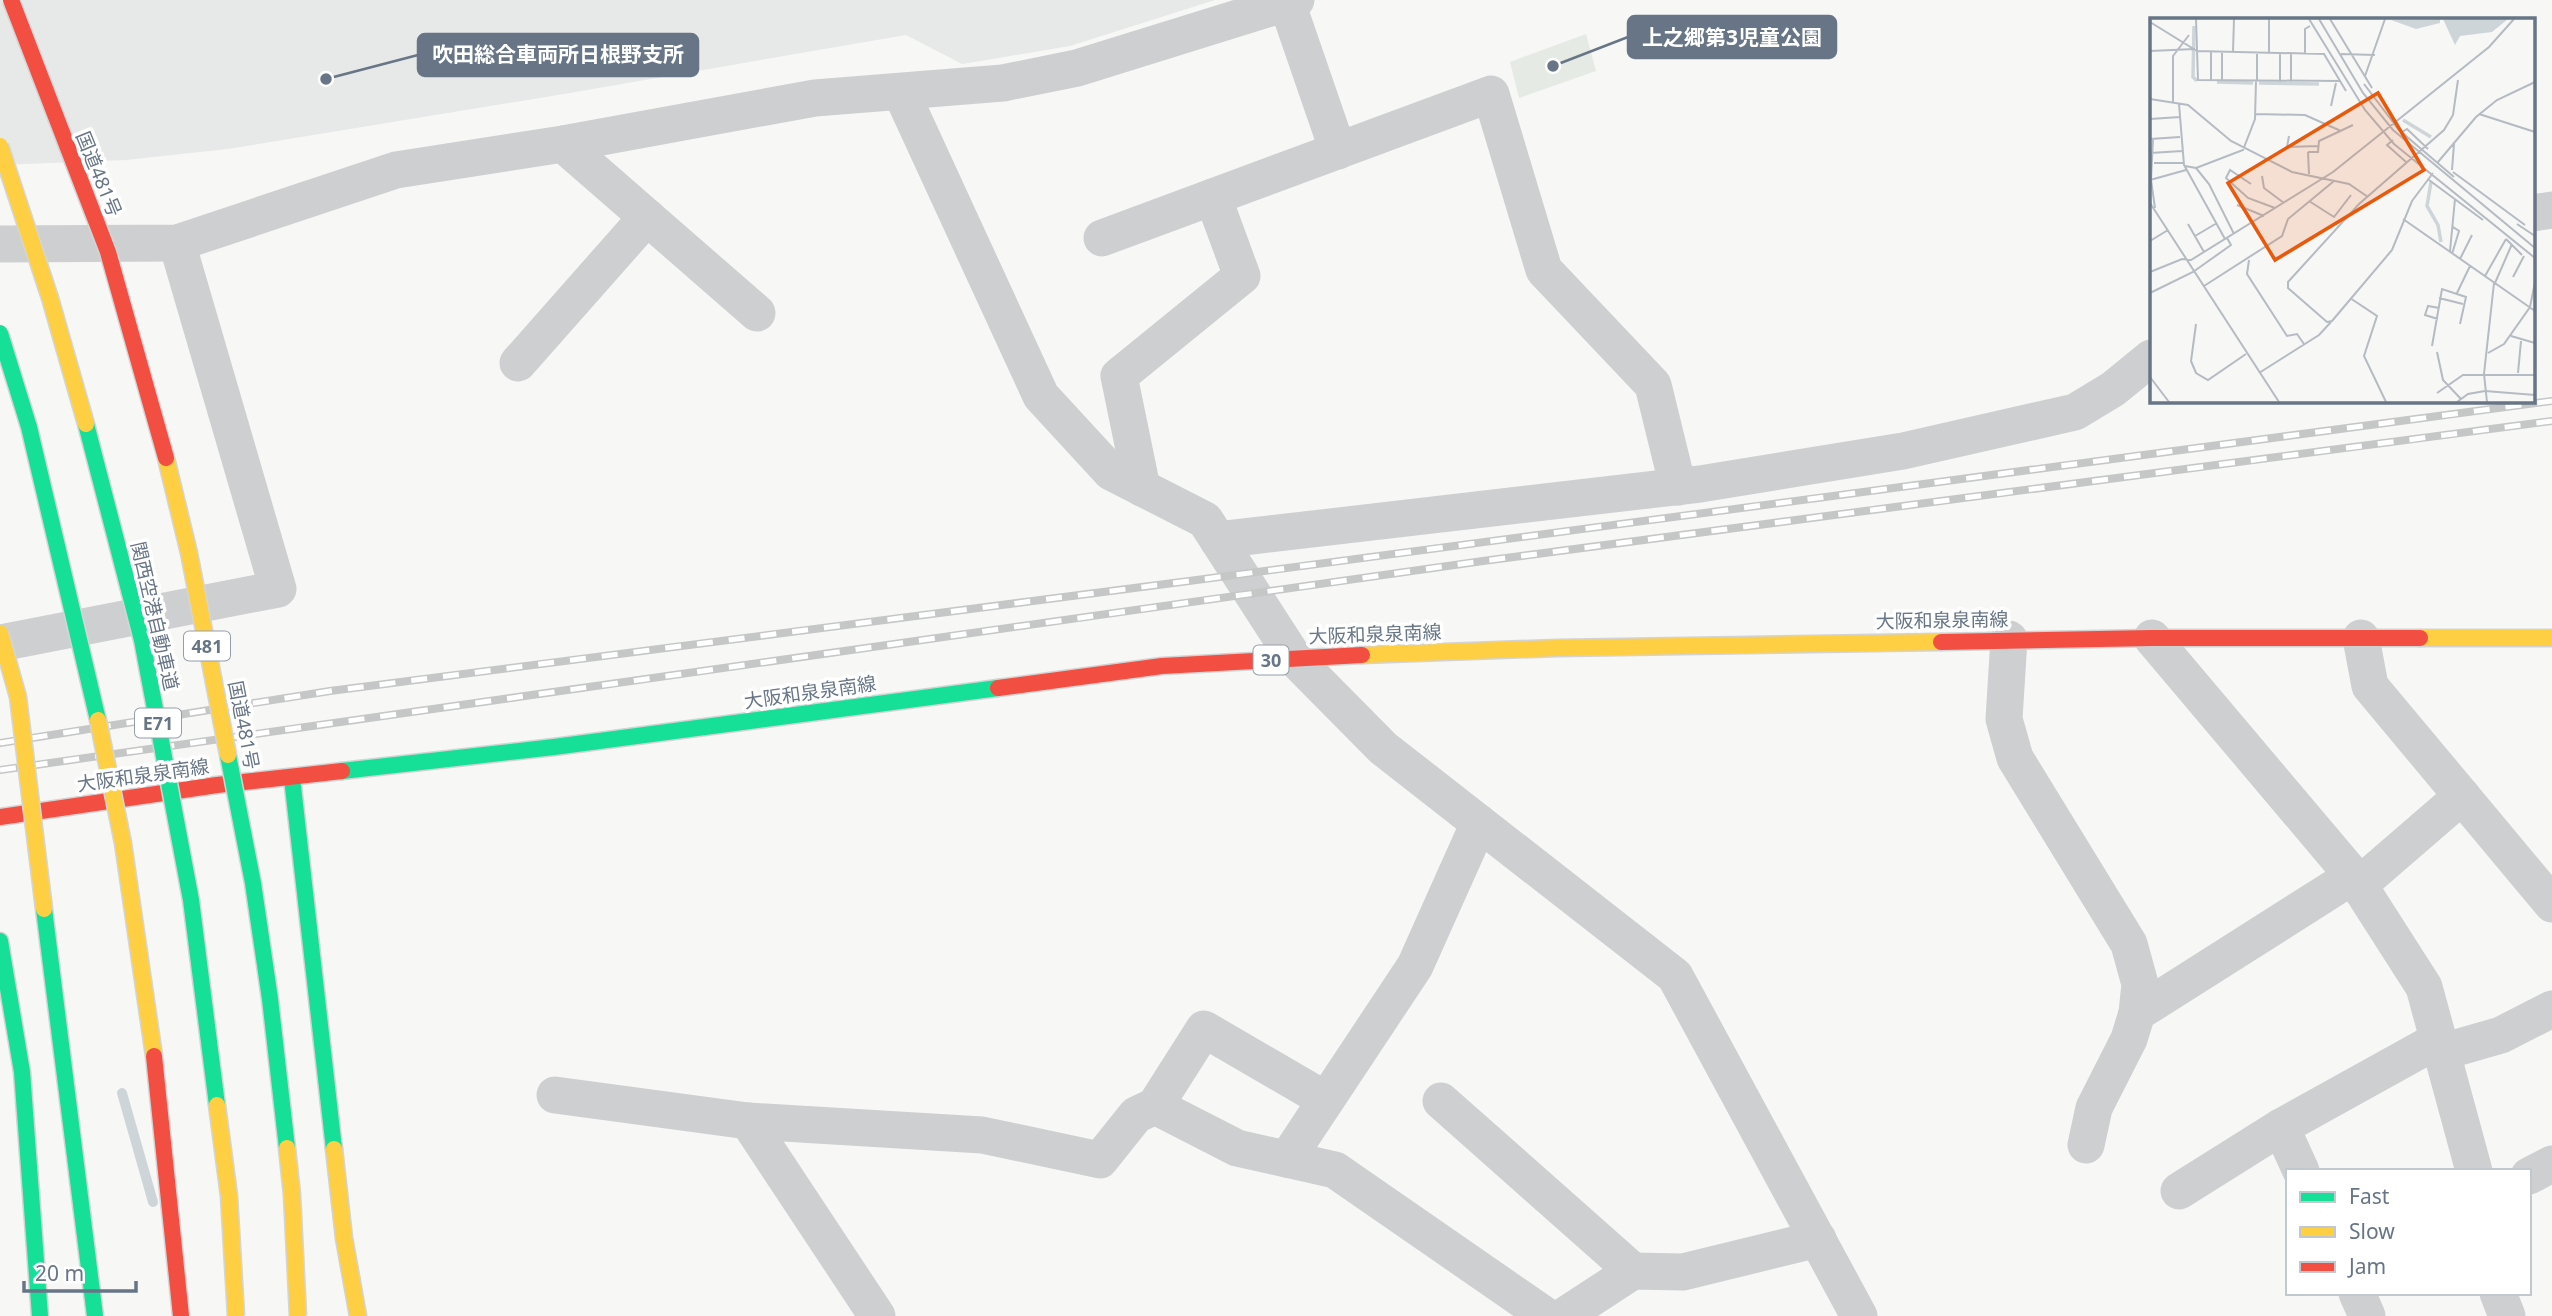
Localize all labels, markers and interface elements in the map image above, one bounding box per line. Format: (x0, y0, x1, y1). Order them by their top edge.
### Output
callout: 上之郷第3児童公園 (1628, 16, 1836, 58)
inset map (2150, 18, 2534, 402)
text: 上之郷第3児童公園 (1642, 23, 1822, 51)
callout: 吹田総合車両所日根野支所 (418, 34, 698, 76)
text: 吹田総合車両所日根野支所 (432, 40, 684, 68)
street label: 国道481号 (70, 128, 128, 220)
street label: 関西空港自動車道 (125, 539, 185, 693)
street label: 大阪和泉泉南線 (1875, 606, 2009, 634)
street label: 大阪和泉泉南線 (1308, 619, 1442, 649)
road number: 481 (184, 632, 230, 660)
road number: 30 (1254, 646, 1288, 674)
street label: 大阪和泉泉南線 (742, 670, 878, 714)
street label: 国道481号 (223, 679, 265, 771)
road number: E71 (135, 708, 181, 738)
street label: 大阪和泉泉南線 (75, 753, 211, 797)
legend (2286, 1169, 2531, 1295)
text: Fast (2349, 1182, 2390, 1210)
text: Slow (2349, 1217, 2395, 1245)
scale bar (24, 1250, 136, 1294)
text: Jam (2347, 1252, 2386, 1280)
text: 20 m (35, 1259, 84, 1287)

